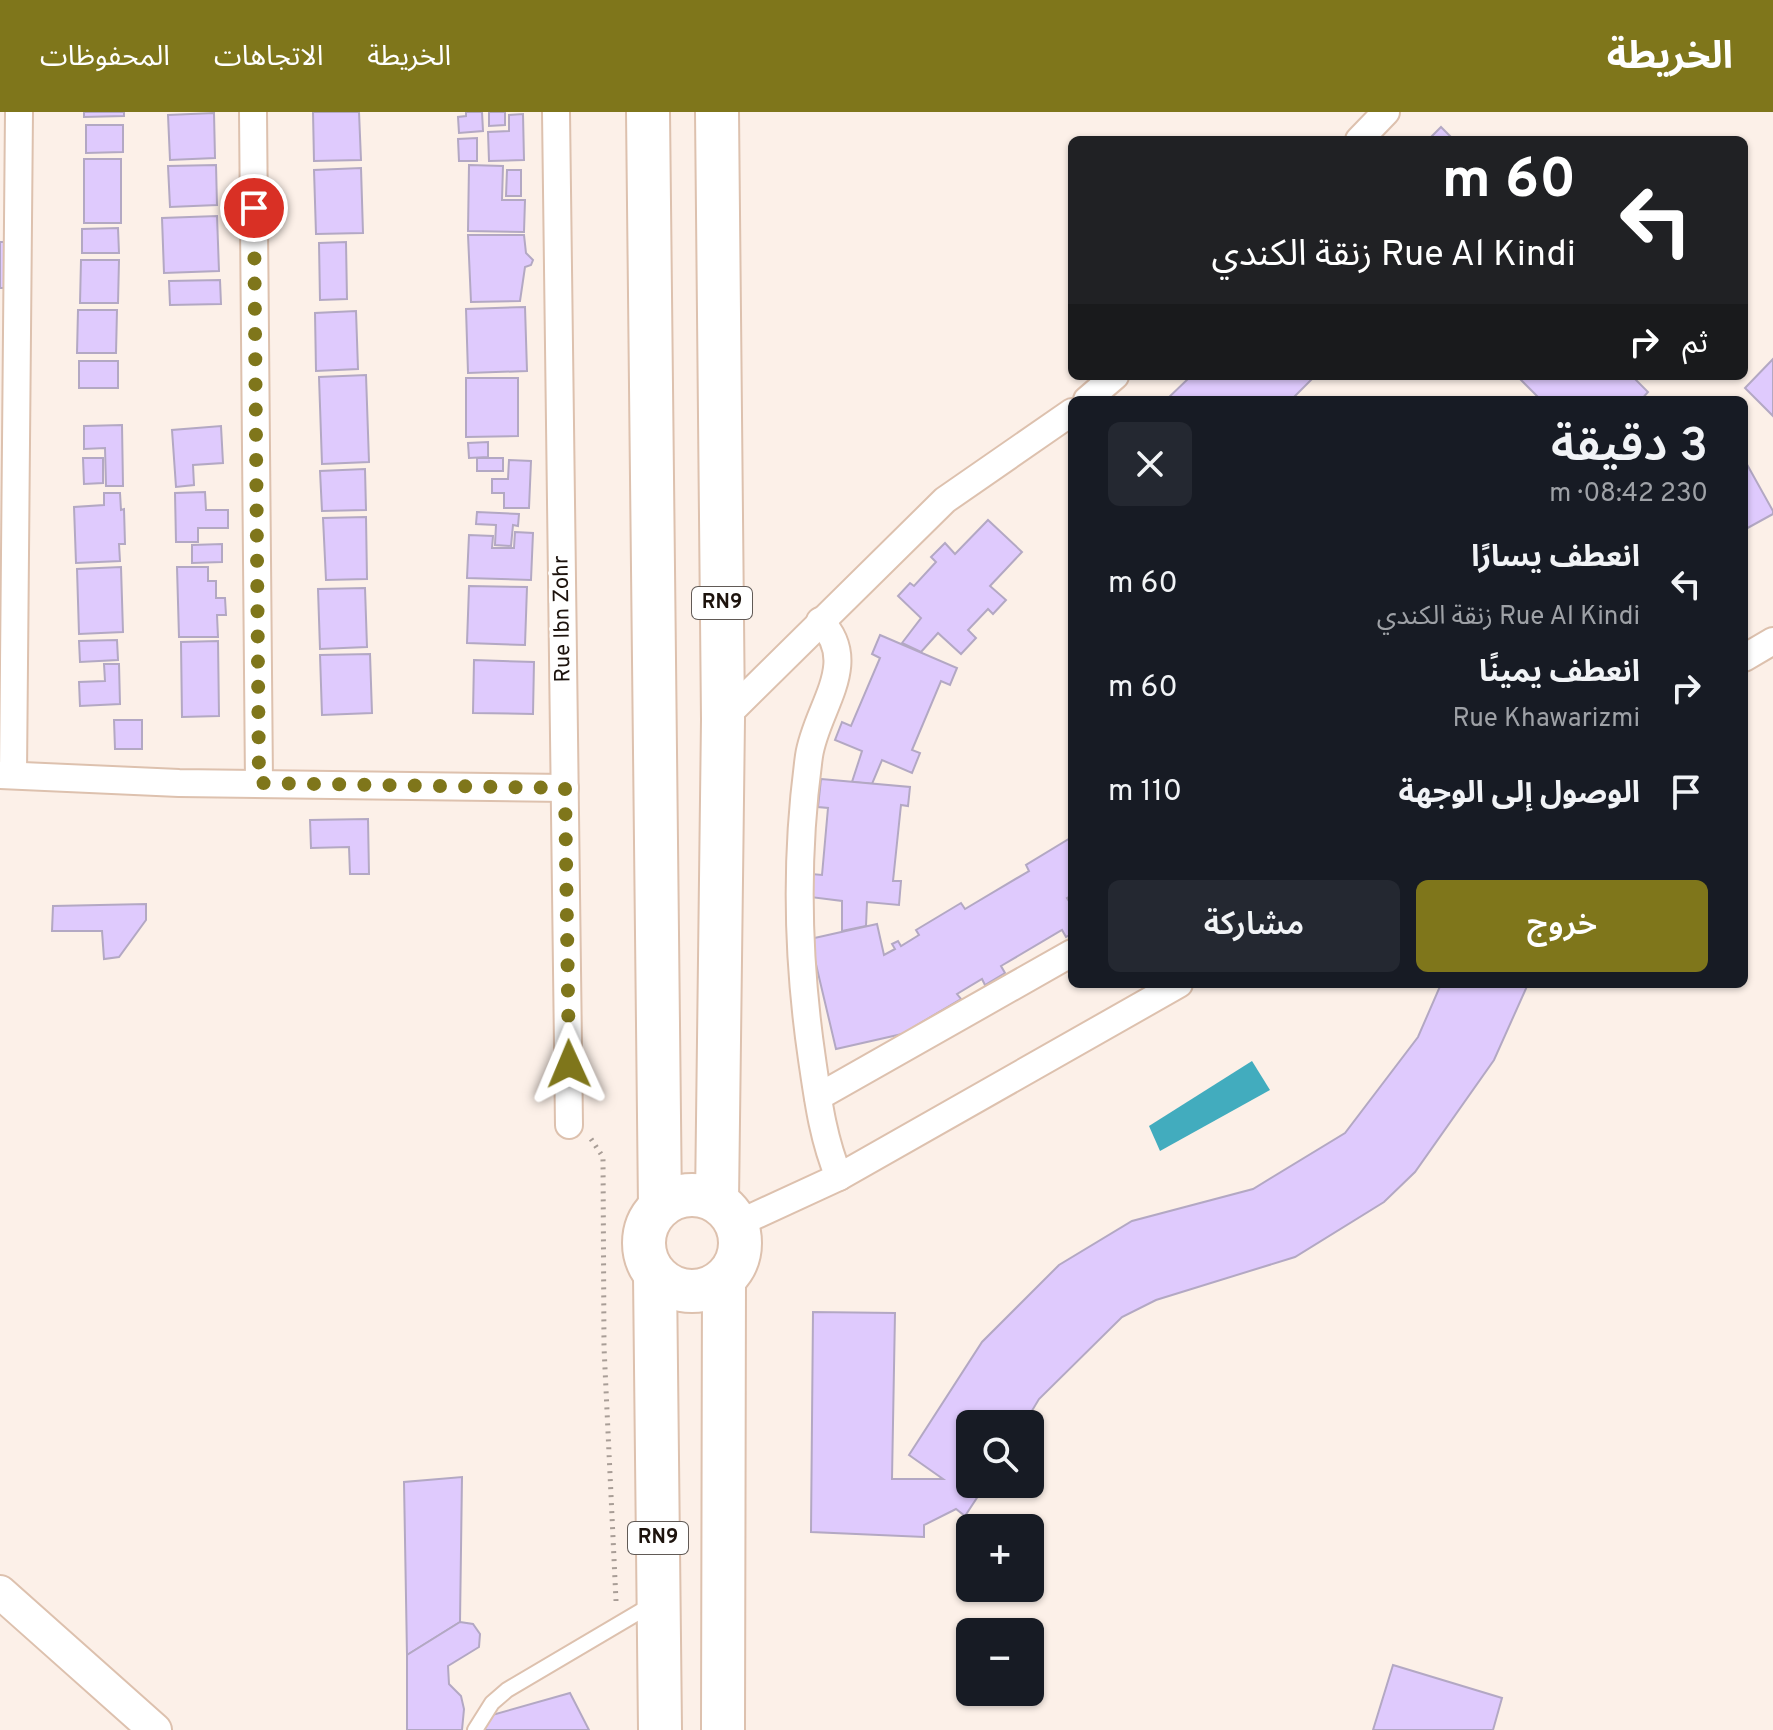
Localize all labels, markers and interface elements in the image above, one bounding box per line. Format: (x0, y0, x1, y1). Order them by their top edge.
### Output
text: الخريطة (1607, 34, 1733, 83)
text: المحفوظات (40, 40, 170, 76)
text: الاتجاهات (214, 40, 323, 76)
text: الخريطة (367, 40, 451, 76)
text: 60 m (1442, 147, 1576, 217)
icon: left (1604, 168, 1708, 272)
pin (220, 174, 288, 242)
icon: arrive (232, 186, 276, 230)
text: Rue Al Kindi زنقة الكندي (1212, 233, 1576, 279)
icon: right (1622, 320, 1666, 364)
text: ثم (1682, 326, 1708, 363)
text: 3 دقيقة (1551, 418, 1708, 478)
button: close (1108, 422, 1192, 506)
text: 230 m · 08:42 (1549, 478, 1708, 511)
text: انعطف يسارًا (1471, 540, 1640, 577)
street label: Rue Ibn Zohr (548, 555, 578, 683)
icon: left (1664, 562, 1708, 606)
text: 60 m (1108, 566, 1178, 603)
road number: RN9 (692, 587, 752, 619)
text: Rue Al Kindi زنقة الكندي (1377, 601, 1640, 634)
text: انعطف يمينًا (1479, 655, 1640, 692)
icon: right (1664, 666, 1708, 710)
text: 60 m (1108, 670, 1178, 707)
text: Rue Khawarizmi (1452, 703, 1640, 736)
icon: arrive (1664, 770, 1708, 814)
text: 110 m (1108, 774, 1182, 811)
text: الوصول إلى الوجهة (1398, 776, 1640, 813)
button: مشاركة (1108, 880, 1400, 972)
button: خروج (1416, 880, 1708, 972)
position arrow (527, 1022, 611, 1106)
map controls (956, 1410, 1044, 1706)
button: search (956, 1410, 1044, 1498)
button: + (956, 1514, 1044, 1602)
road number: RN9 (628, 1522, 688, 1554)
button: − (956, 1618, 1044, 1706)

